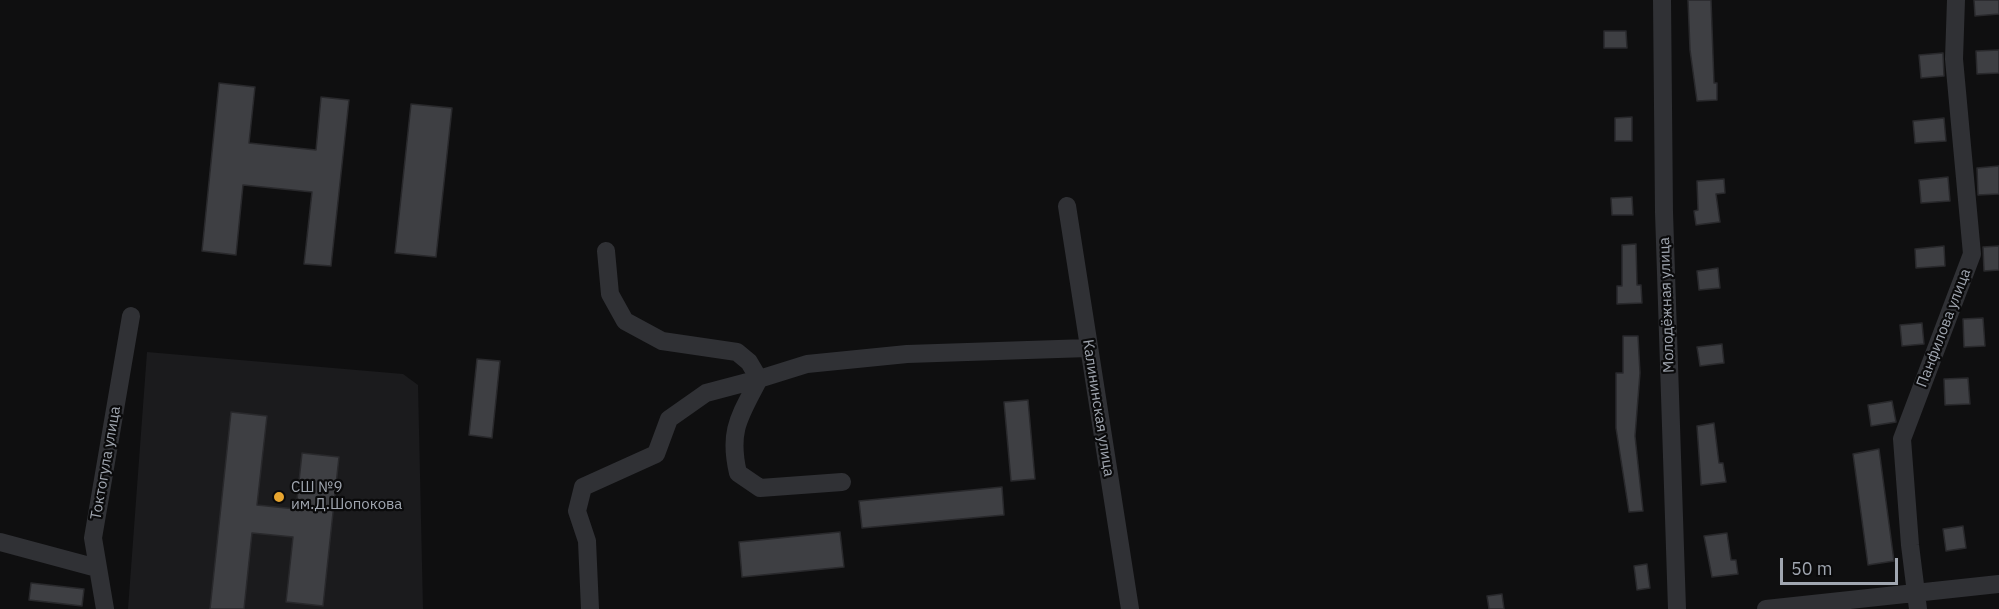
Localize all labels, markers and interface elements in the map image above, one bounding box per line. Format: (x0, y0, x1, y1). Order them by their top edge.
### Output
street label: Молодёжная улица (1656, 237, 1678, 373)
street label: Панфилова улица (1913, 266, 1975, 390)
street label: Калининская улица (1078, 338, 1118, 478)
street label: Токтогула улица (87, 405, 125, 521)
place label: СШ №9 им.Д.Шопокова (291, 479, 402, 514)
marker: СШ №9 им.Д.Шопокова (272, 490, 286, 504)
scale bar (1783, 546, 1902, 584)
text: 50 m (1791, 557, 1833, 580)

